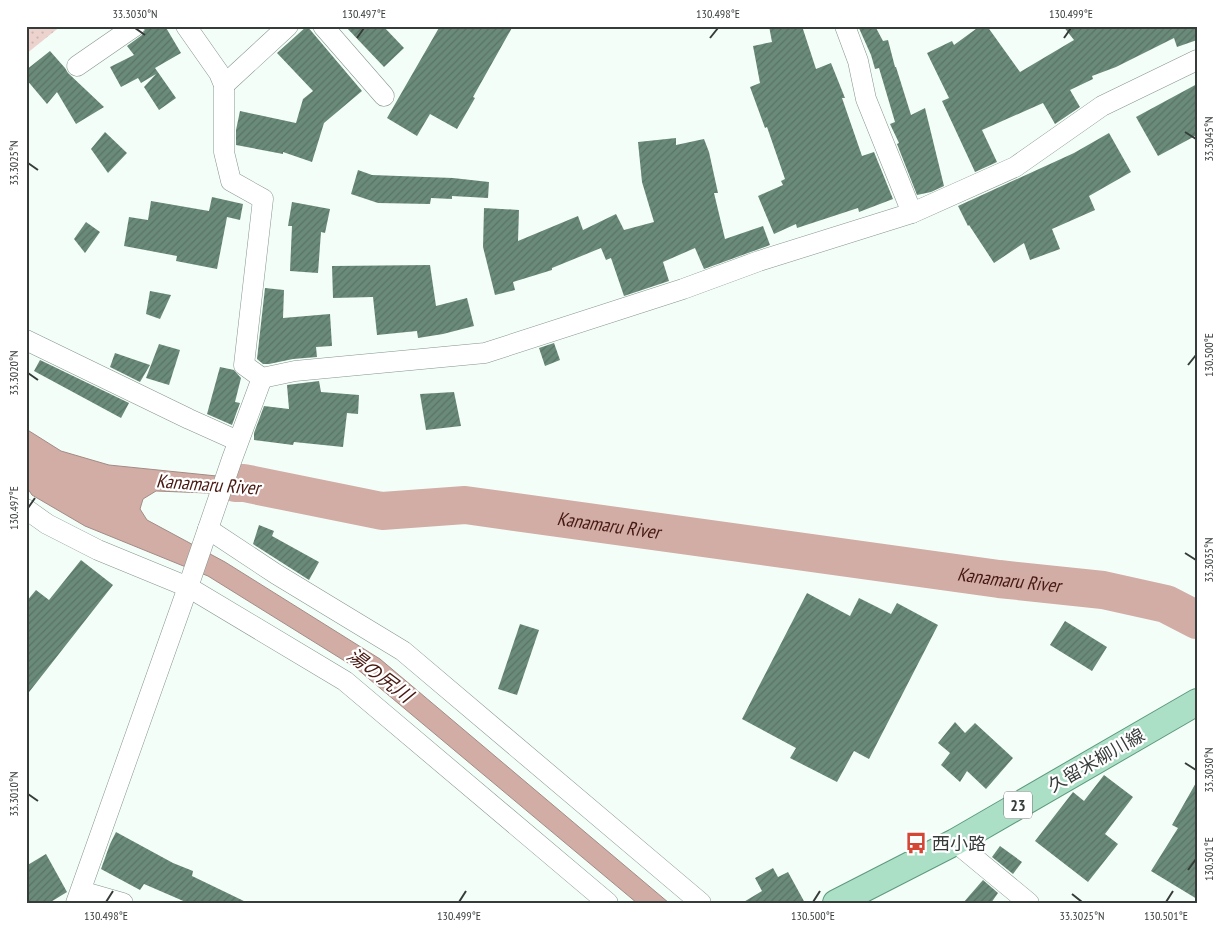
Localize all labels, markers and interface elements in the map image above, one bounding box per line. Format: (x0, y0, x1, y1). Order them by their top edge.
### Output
text: 33.3030°N (112, 6, 158, 21)
text: 130.497°E (342, 6, 386, 21)
text: 130.498°E (696, 6, 740, 21)
text: 130.499°E (1049, 6, 1093, 21)
text: 33.3045°N (1201, 116, 1216, 162)
text: 33.3025°N (6, 140, 21, 186)
text: 130.500°E (1201, 333, 1216, 377)
text: 33.3020°N (6, 350, 21, 396)
water label: Kanamaru River (155, 468, 263, 500)
text: 130.497°E (6, 486, 21, 530)
water label: Kanamaru River (556, 506, 664, 544)
text: 33.3035°N (1201, 537, 1216, 583)
water label: Kanamaru River (956, 561, 1064, 598)
water label: 湯の尻川 (342, 643, 419, 709)
street label: 久留米柳川線 (1043, 723, 1149, 797)
text: 33.3030°N (1201, 747, 1216, 793)
text: 33.3010°N (6, 771, 21, 817)
road number: 23 (1004, 792, 1032, 818)
bus stop icon: 西小路 (903, 830, 929, 856)
place label: 西小路 (932, 832, 986, 855)
text: 130.501°E (1201, 837, 1216, 881)
text: 130.498°E (84, 908, 128, 923)
text: 130.499°E (437, 908, 481, 923)
text: 130.500°E (791, 908, 835, 923)
text: 33.3025°N (1059, 908, 1105, 923)
text: 130.501°E (1144, 908, 1188, 923)

